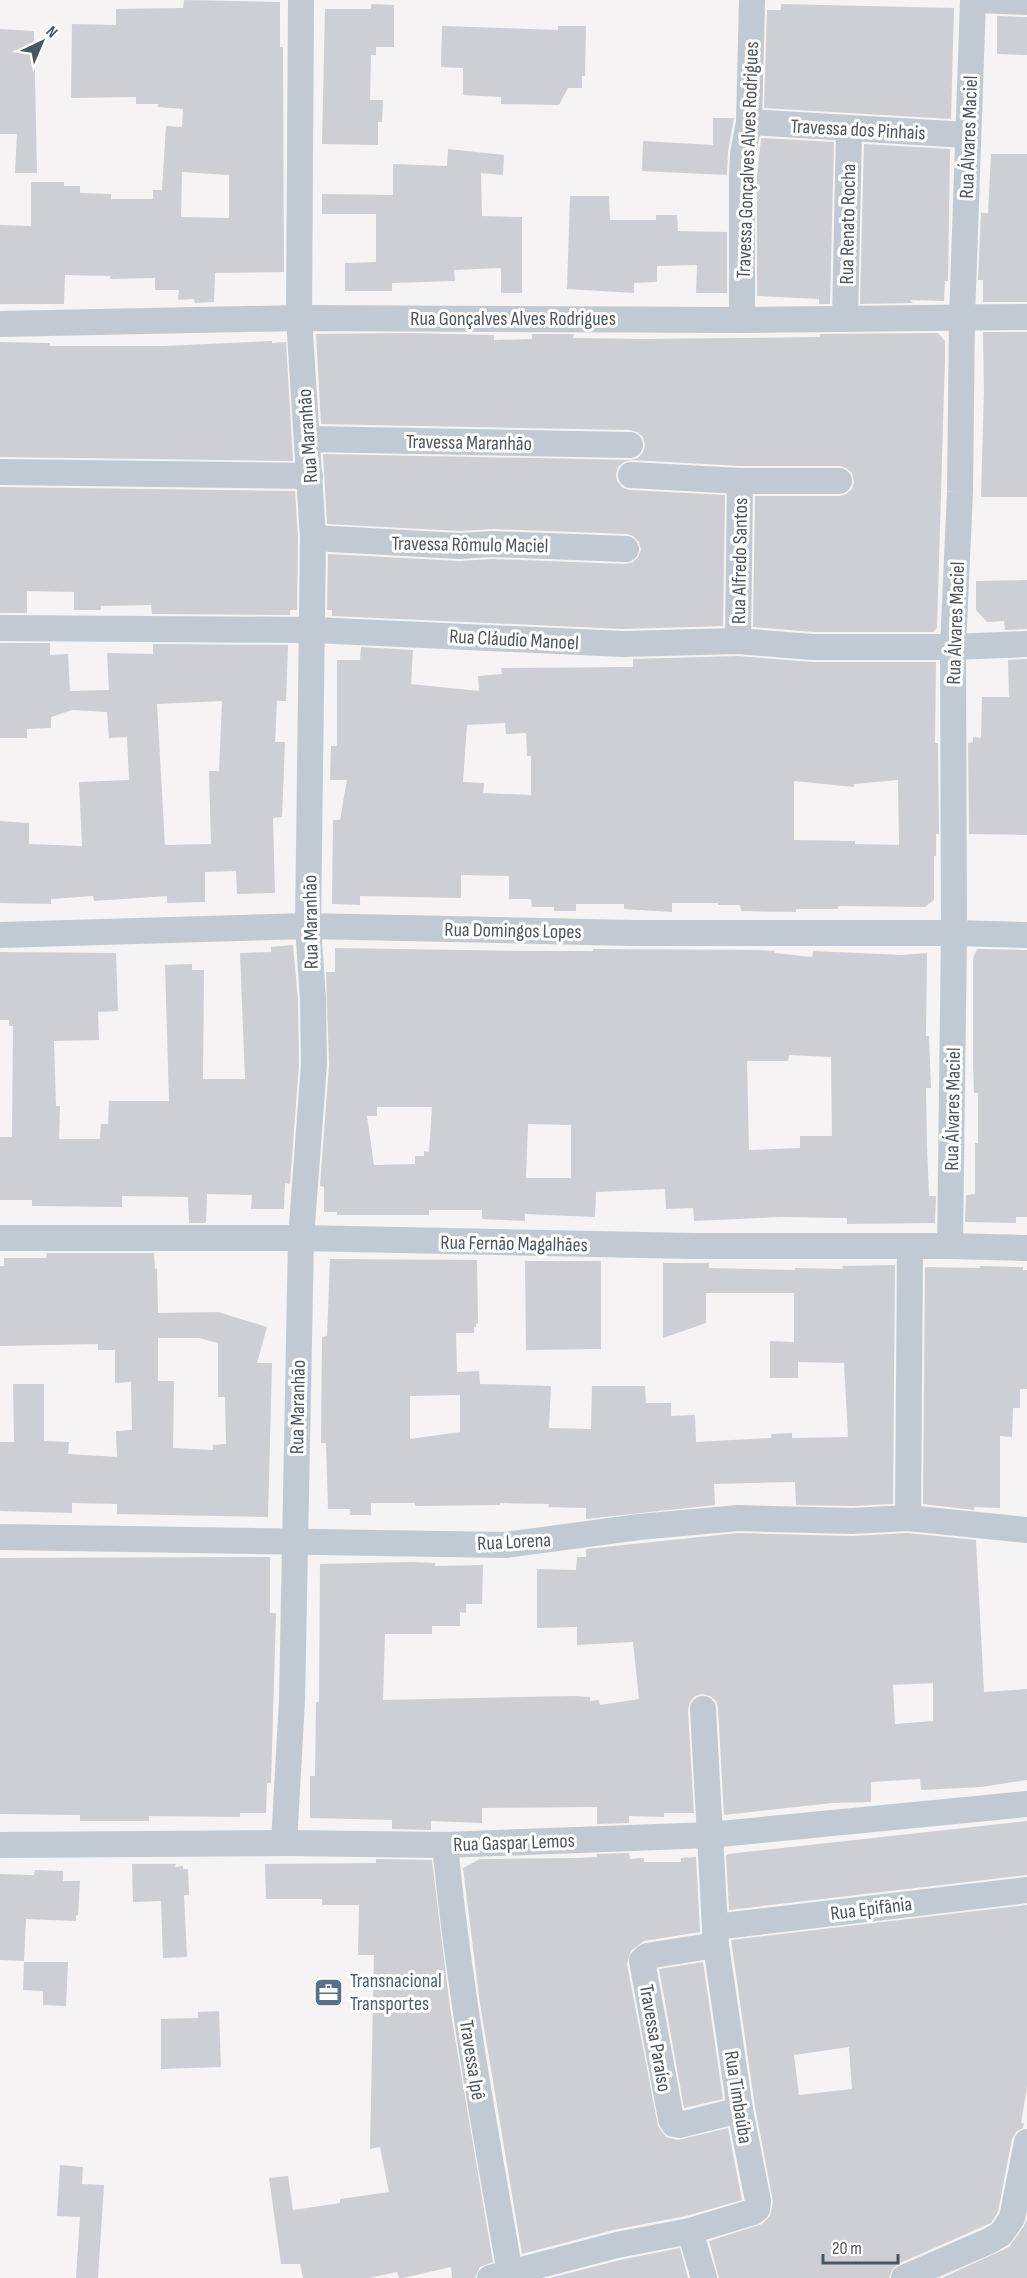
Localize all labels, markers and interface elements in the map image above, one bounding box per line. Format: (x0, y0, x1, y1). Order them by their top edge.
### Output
north arrow (12, 12, 72, 72)
text: N (42, 22, 61, 42)
street label: Travessa Gonçalves Alves Rodrigues (732, 41, 764, 279)
street label: Rua Álvares Maciel (955, 75, 983, 199)
street label: Travessa dos Pinhais (790, 114, 926, 146)
street label: Rua Renato Rocha (835, 163, 861, 285)
street label: Rua Gonçalves Alves Rodrigues (410, 307, 616, 331)
street label: Rua Maranhão (293, 388, 323, 484)
street label: Travessa Maranhão (406, 430, 532, 456)
street label: Rua Alfredo Santos (727, 498, 753, 624)
street label: Travessa Rômulo Maciel (391, 532, 549, 558)
street label: Rua Álvares Maciel (942, 561, 970, 685)
street label: Rua Cláudio Manoel (449, 625, 579, 655)
street label: Rua Maranhão (298, 875, 324, 969)
street label: Rua Domingos Lopes (444, 918, 582, 944)
street label: Rua Álvares Maciel (940, 1047, 966, 1171)
street label: Rua Fernão Magalhães (440, 1231, 588, 1257)
street label: Rua Maranhão (285, 1360, 311, 1454)
street label: Rua Lorena (477, 1528, 551, 1556)
street label: Rua Gaspar Lemos (453, 1829, 575, 1857)
street label: Rua Epifânia (829, 1892, 913, 1926)
place label: Transnacional Transportes (350, 1969, 442, 2016)
office icon: Transnacional Transportes (313, 1976, 345, 2008)
street label: Travessa Paraíso (634, 1983, 676, 2094)
street label: Travessa Ipê (454, 2019, 490, 2102)
street label: Rua Timbaúba (719, 2049, 757, 2145)
scale bar (823, 2227, 898, 2265)
text: 20 m (832, 2238, 862, 2259)

